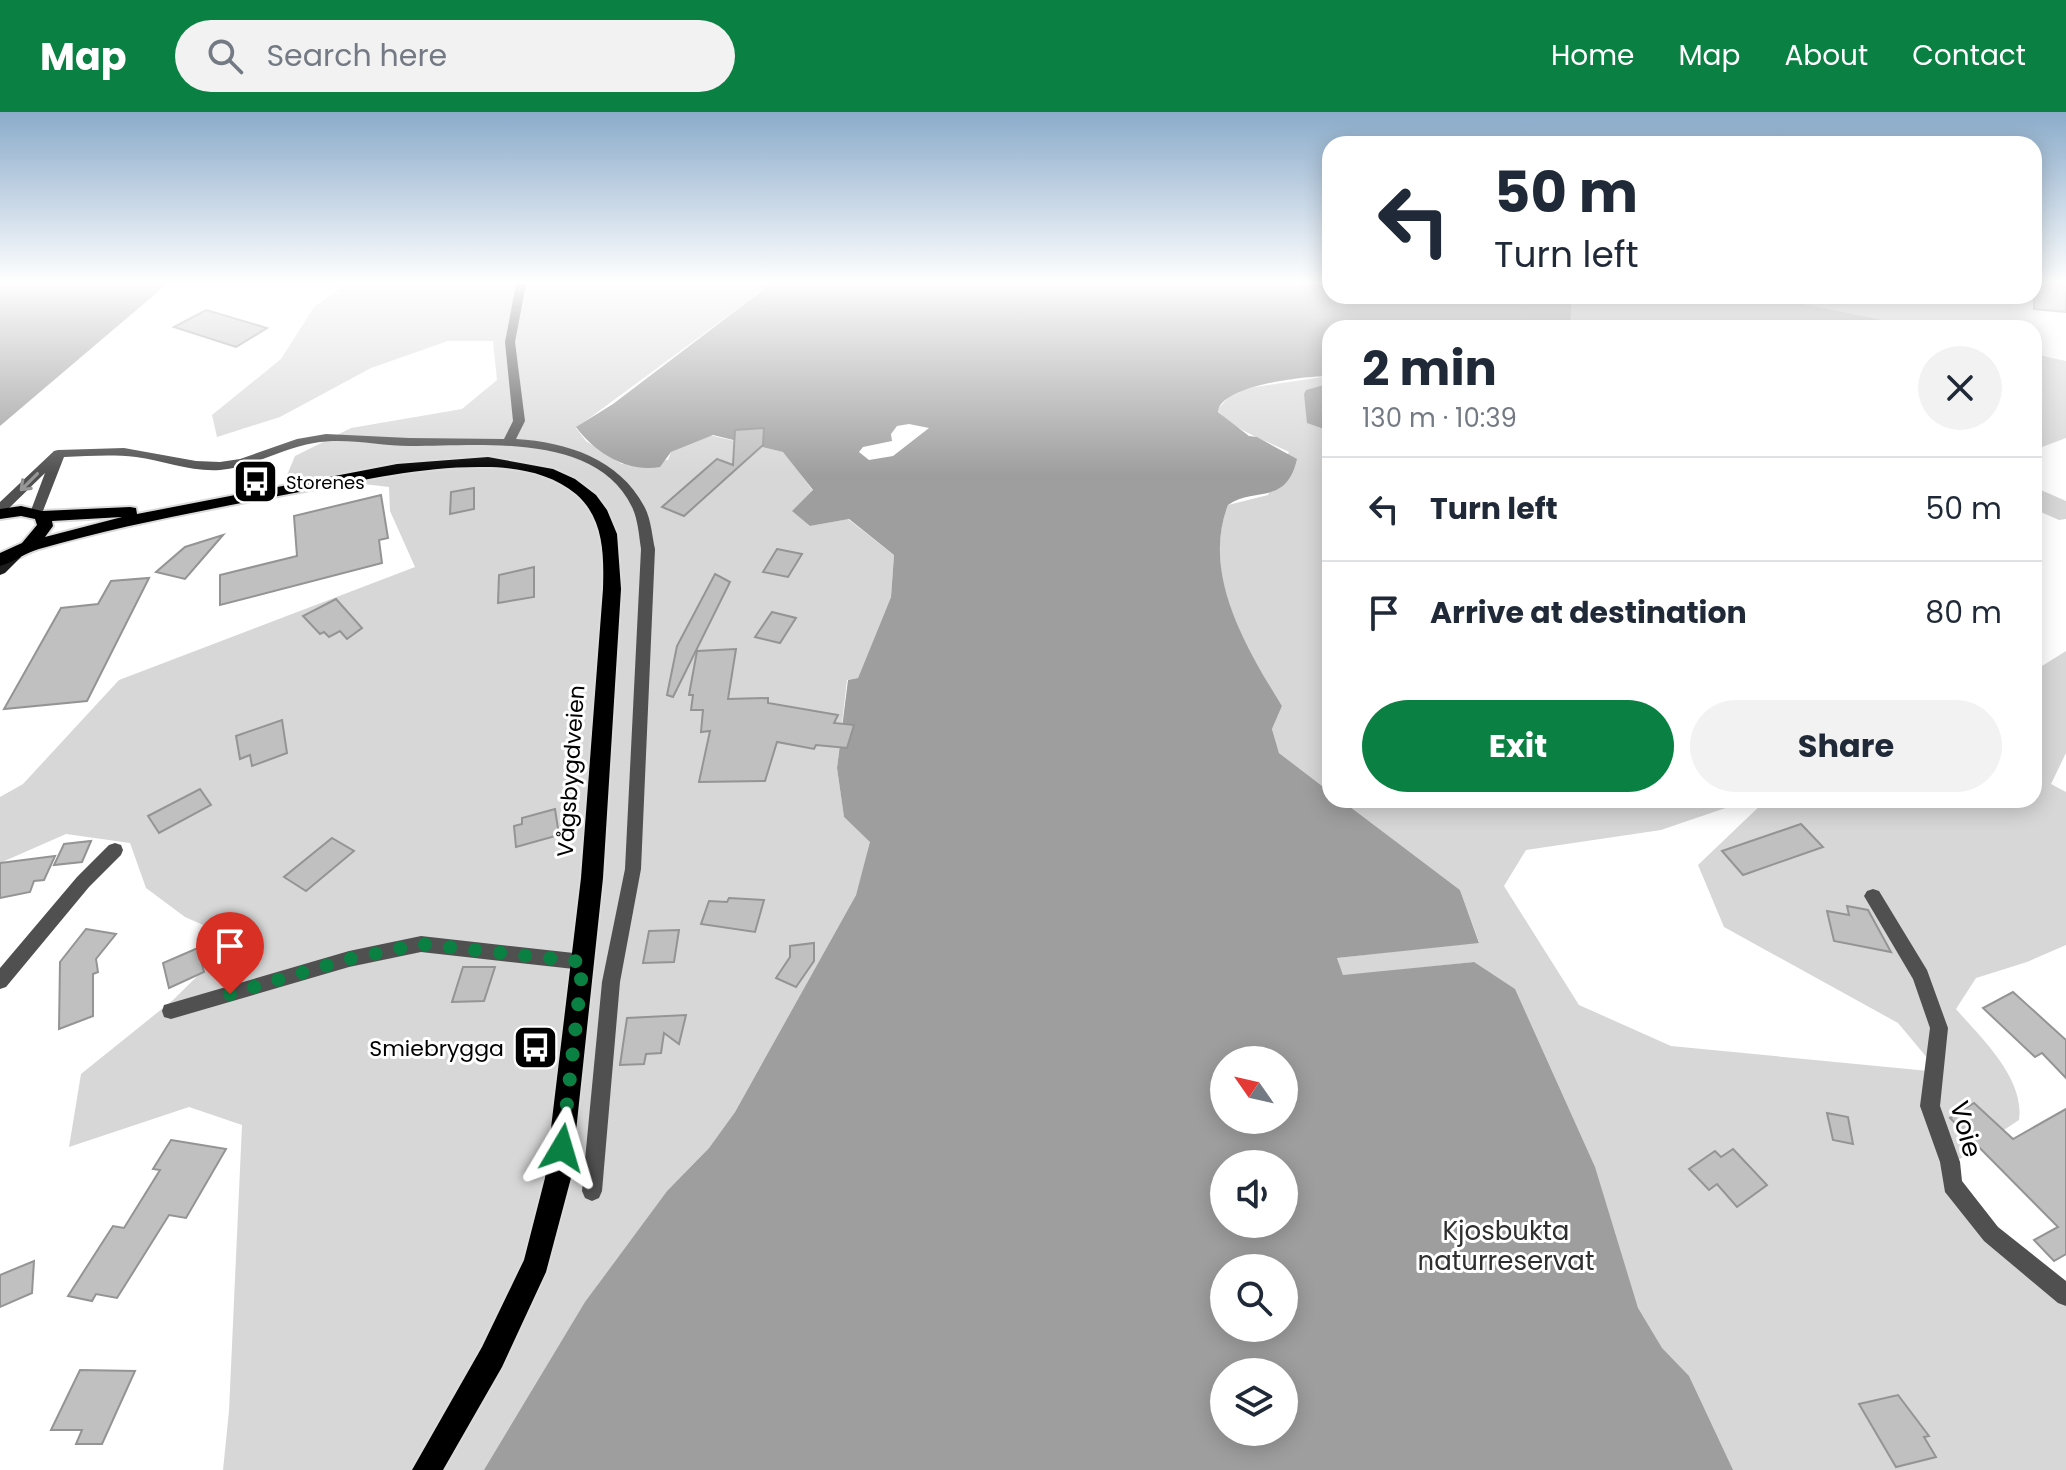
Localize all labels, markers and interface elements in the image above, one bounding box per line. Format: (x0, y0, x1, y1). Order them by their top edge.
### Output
search box (175, 20, 735, 92)
text: Map (40, 30, 127, 83)
icon: search (203, 34, 247, 78)
text: Search here (267, 34, 447, 77)
text: Home (1551, 36, 1634, 75)
text: Map (1678, 36, 1740, 75)
text: About (1784, 36, 1868, 75)
text: Contact (1912, 36, 2026, 75)
text: 50 m (1494, 153, 1638, 232)
icon: left (1362, 168, 1466, 272)
text: Turn left (1494, 229, 1639, 280)
text: 2 min (1362, 335, 1497, 402)
button: close (1918, 346, 2002, 430)
text: 130 m · 10:39 (1362, 400, 1517, 436)
bus stop icon: Storenes (231, 458, 279, 506)
place label: Storenes (286, 470, 365, 495)
one-way arrow (20, 472, 39, 491)
icon: left (1362, 487, 1406, 531)
text: Turn left (1430, 487, 1558, 530)
text: 50 m (1925, 487, 2002, 530)
icon: arrive (1362, 591, 1406, 635)
text: Arrive at destination (1430, 591, 1747, 634)
text: 80 m (1925, 591, 2002, 634)
street label: Vågsbygdveien (550, 684, 592, 858)
button: Exit (1362, 700, 1674, 792)
button: Share (1690, 700, 2002, 792)
pin (196, 912, 264, 994)
icon: arrive (208, 924, 252, 968)
bus stop icon: Smiebrygga (511, 1024, 559, 1072)
place label: Smiebrygga (369, 1033, 504, 1064)
north arrow (1210, 1046, 1298, 1134)
map controls (1210, 1046, 1298, 1446)
street label: Voie (1941, 1097, 1991, 1161)
position arrow (520, 1106, 604, 1190)
button: sound (1210, 1150, 1298, 1238)
park label: Kjosbukta naturreservat (1418, 1213, 1594, 1279)
button: search (1210, 1254, 1298, 1342)
button: layers (1210, 1358, 1298, 1446)

